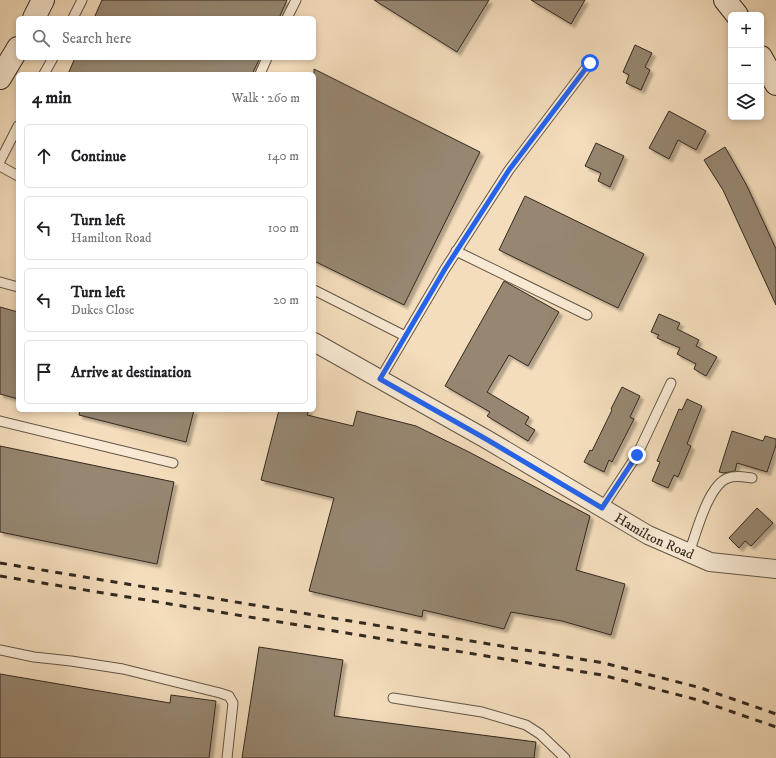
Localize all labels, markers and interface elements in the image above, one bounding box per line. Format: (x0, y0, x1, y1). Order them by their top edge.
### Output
map controls (728, 12, 764, 120)
button: + (728, 12, 764, 48)
search box (16, 16, 316, 60)
icon: search (30, 27, 52, 49)
text: Search here (62, 29, 131, 48)
button: − (728, 48, 764, 84)
route start (581, 54, 599, 72)
button: layers (728, 84, 764, 120)
text: 4 min (32, 87, 71, 109)
text: Walk · 260 m (232, 90, 300, 106)
icon: ahead (33, 145, 55, 167)
text: Continue (71, 147, 126, 166)
text: 140 m (267, 148, 299, 164)
text: Turn left (71, 211, 125, 230)
icon: left (33, 217, 55, 239)
text: 100 m (268, 220, 299, 236)
text: Hamilton Road (71, 230, 151, 246)
text: Turn left (71, 283, 125, 302)
icon: left (33, 289, 55, 311)
text: 20 m (273, 292, 299, 308)
text: Dukes Close (71, 302, 134, 318)
icon: arrive (33, 361, 55, 383)
text: Arrive at destination (71, 363, 191, 382)
route end (628, 446, 646, 464)
street label: Hamilton Road (611, 509, 697, 564)

